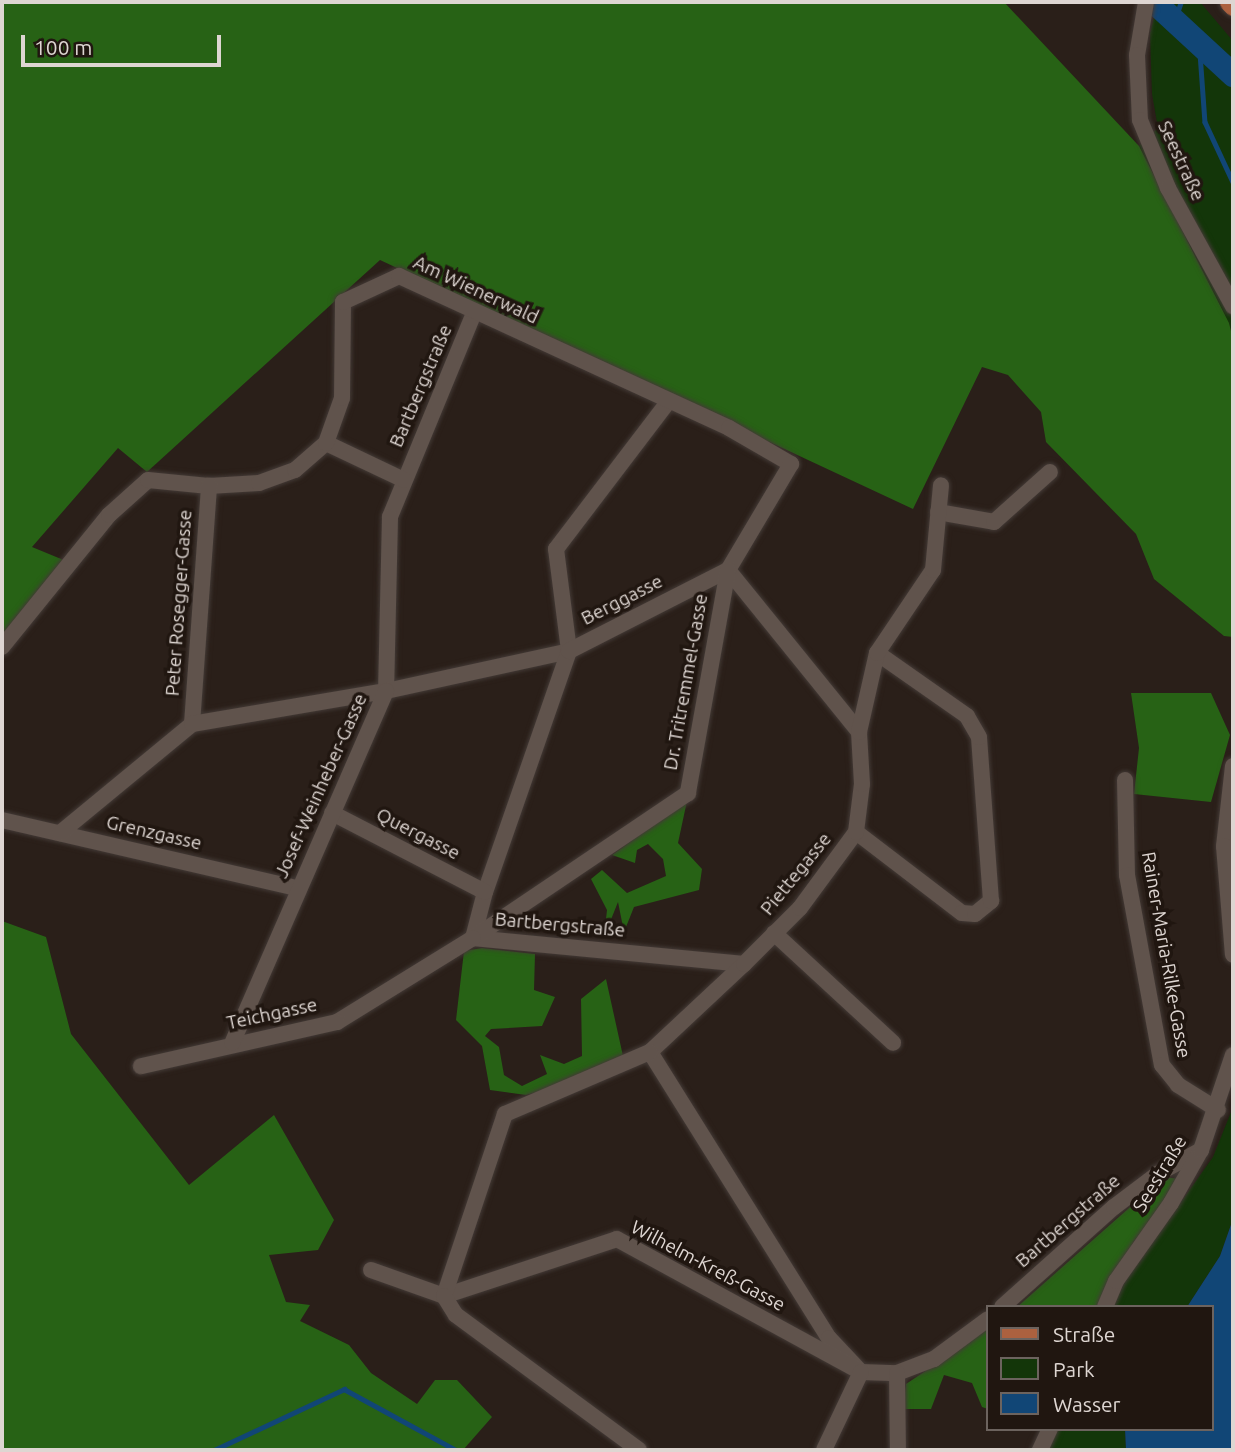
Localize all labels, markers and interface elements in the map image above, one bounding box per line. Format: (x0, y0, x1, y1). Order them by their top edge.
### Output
scale bar (24, 21, 224, 65)
text: 100 m (34, 35, 92, 59)
street label: Seestraße (1153, 117, 1209, 205)
street label: Am Wienerwald (410, 251, 542, 329)
street label: Bartbergstraße (385, 321, 457, 451)
street label: Peter Rosegger-Gasse (161, 509, 197, 697)
street label: Berggasse (577, 570, 667, 630)
street label: Dr. Tritremmel-Gasse (659, 592, 713, 772)
street label: Josef-Weinheber-Gasse (270, 690, 372, 882)
street label: Quergasse (372, 803, 464, 865)
street label: Grenzgasse (104, 811, 204, 855)
street label: Piettegasse (756, 828, 836, 920)
street label: Rainer-Maria-Rilke-Gasse (1137, 850, 1195, 1060)
street label: Bartbergstraße (494, 908, 626, 942)
street label: Teichgasse (225, 993, 319, 1035)
street label: Seestraße (1128, 1131, 1192, 1217)
street label: Bartbergstraße (1011, 1169, 1125, 1273)
street label: Wilhelm-Kreß-Gasse (627, 1216, 789, 1316)
legend (986, 1305, 1214, 1431)
text: Straße (1053, 1322, 1115, 1346)
text: Park (1053, 1357, 1095, 1381)
text: Wasser (1053, 1392, 1121, 1416)

